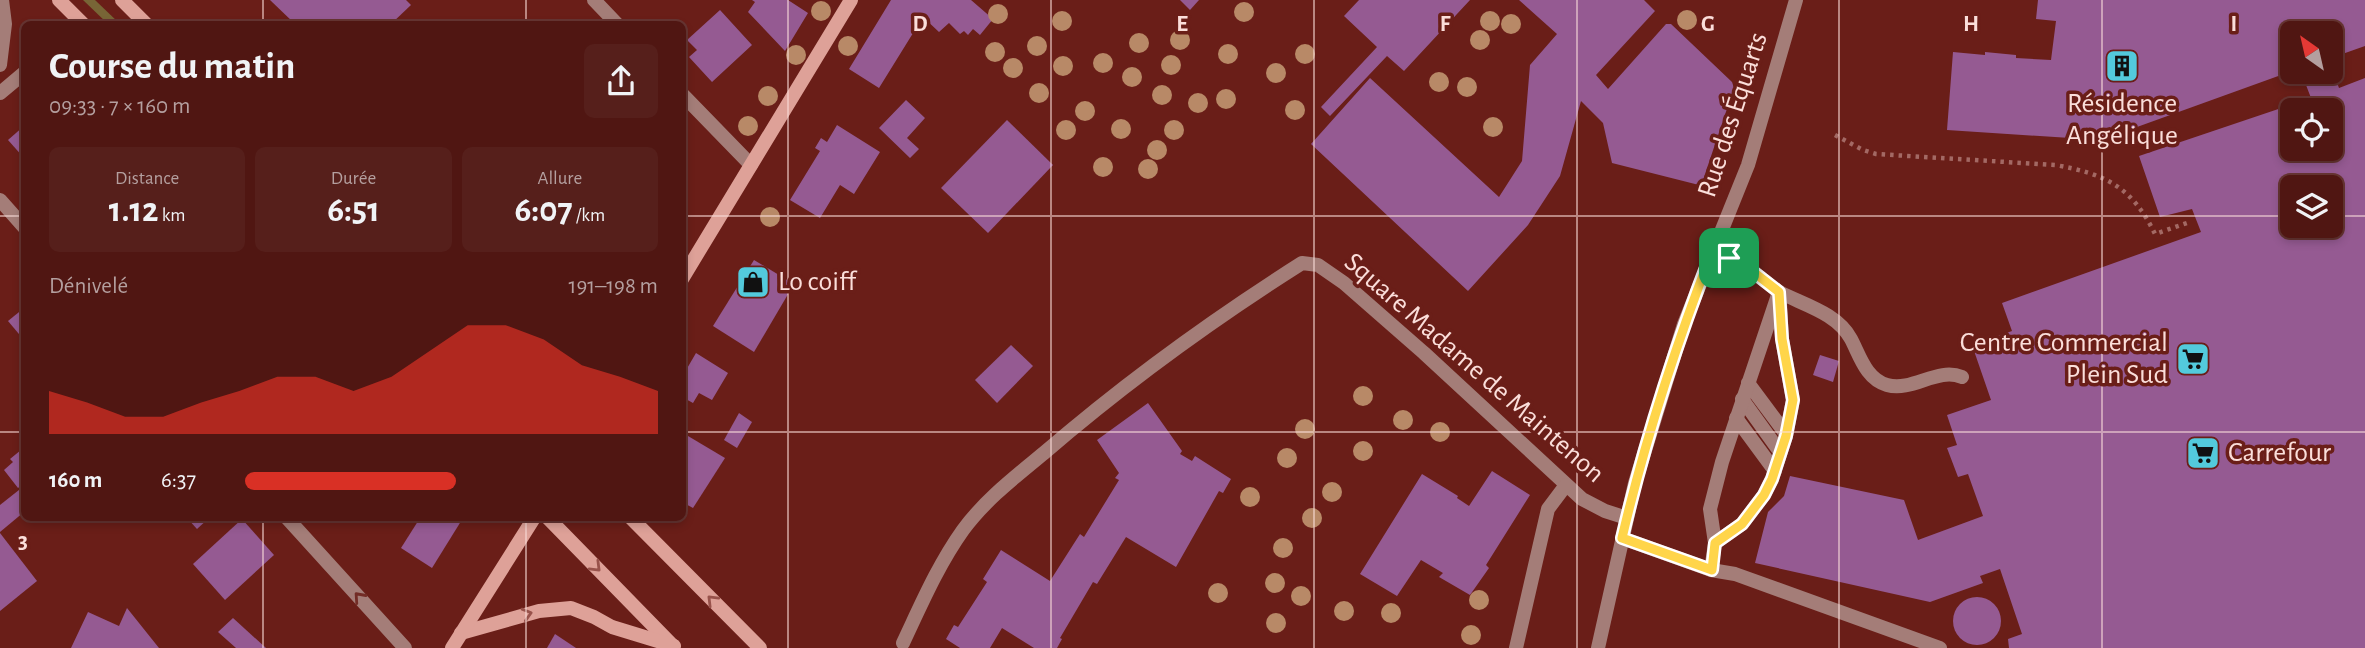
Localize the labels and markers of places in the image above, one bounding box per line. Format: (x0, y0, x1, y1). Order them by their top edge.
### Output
building icon: Résidence Angélique (2103, 47, 2141, 85)
place label: Résidence Angélique (2066, 90, 2178, 150)
pin (1699, 228, 1759, 288)
shop icon: Lo coiff (734, 263, 772, 301)
place label: Lo coiff (778, 268, 857, 296)
place label: Centre Commercial Plein Sud (1960, 329, 2168, 389)
supermarket icon: Centre Commercial Plein Sud (2174, 340, 2212, 378)
supermarket icon: Carrefour (2184, 434, 2222, 472)
place label: Carrefour (2228, 439, 2331, 467)

